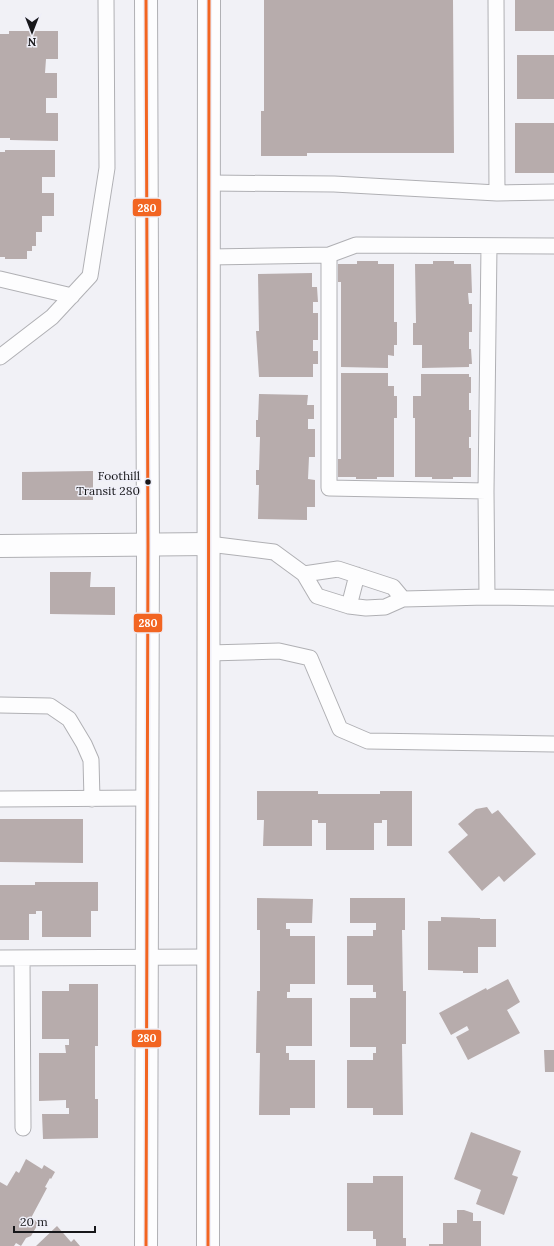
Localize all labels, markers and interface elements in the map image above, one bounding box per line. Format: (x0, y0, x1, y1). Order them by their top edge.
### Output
north arrow (12, 12, 52, 52)
text: N (27, 35, 36, 49)
line badge: 280 (132, 198, 162, 217)
text: 280 (137, 201, 157, 215)
place label: Foothill Transit 280 (76, 468, 140, 498)
marker: Foothill Transit 280 (143, 477, 153, 487)
line badge: 280 (133, 613, 163, 633)
text: 280 (138, 616, 158, 630)
line badge: 280 (131, 1029, 162, 1048)
text: 280 (137, 1031, 157, 1045)
scale bar (14, 1208, 95, 1234)
text: 20 m (20, 1214, 48, 1229)

